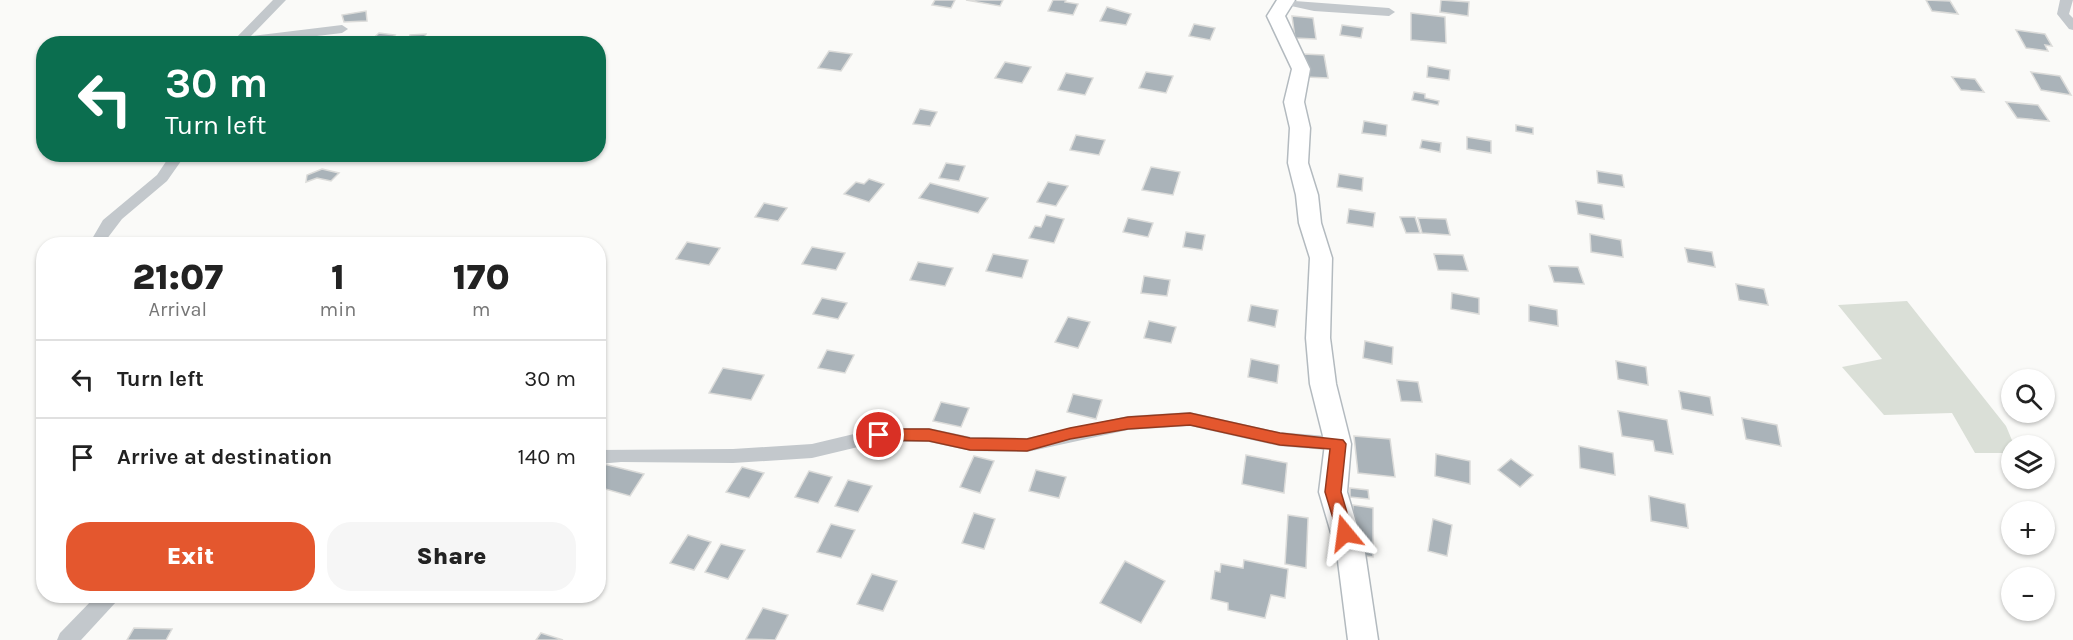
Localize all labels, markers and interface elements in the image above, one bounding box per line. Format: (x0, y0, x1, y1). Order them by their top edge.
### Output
text: 30 m (165, 58, 268, 108)
icon: left (66, 60, 144, 138)
text: Turn left (165, 109, 266, 141)
text: 21:07 (132, 256, 223, 298)
text: 1 (331, 256, 345, 298)
text: 170 (453, 256, 510, 298)
text: Arrival (149, 298, 207, 321)
text: min (320, 298, 356, 321)
text: m (472, 298, 491, 321)
icon: left (66, 363, 99, 396)
text: Turn left (117, 366, 204, 392)
text: 30 m (524, 366, 576, 392)
map controls (2001, 369, 2055, 621)
button: search (2001, 369, 2055, 423)
pin (853, 409, 904, 460)
icon: arrive (862, 418, 895, 451)
button: layers (2001, 435, 2055, 489)
icon: arrive (66, 441, 99, 474)
text: Arrive at destination (117, 444, 332, 470)
text: 140 m (518, 444, 576, 470)
position arrow (1313, 501, 1377, 565)
button: + (2001, 501, 2055, 555)
button: Exit (66, 522, 315, 591)
button: Share (327, 522, 576, 591)
button: − (2001, 567, 2055, 621)

